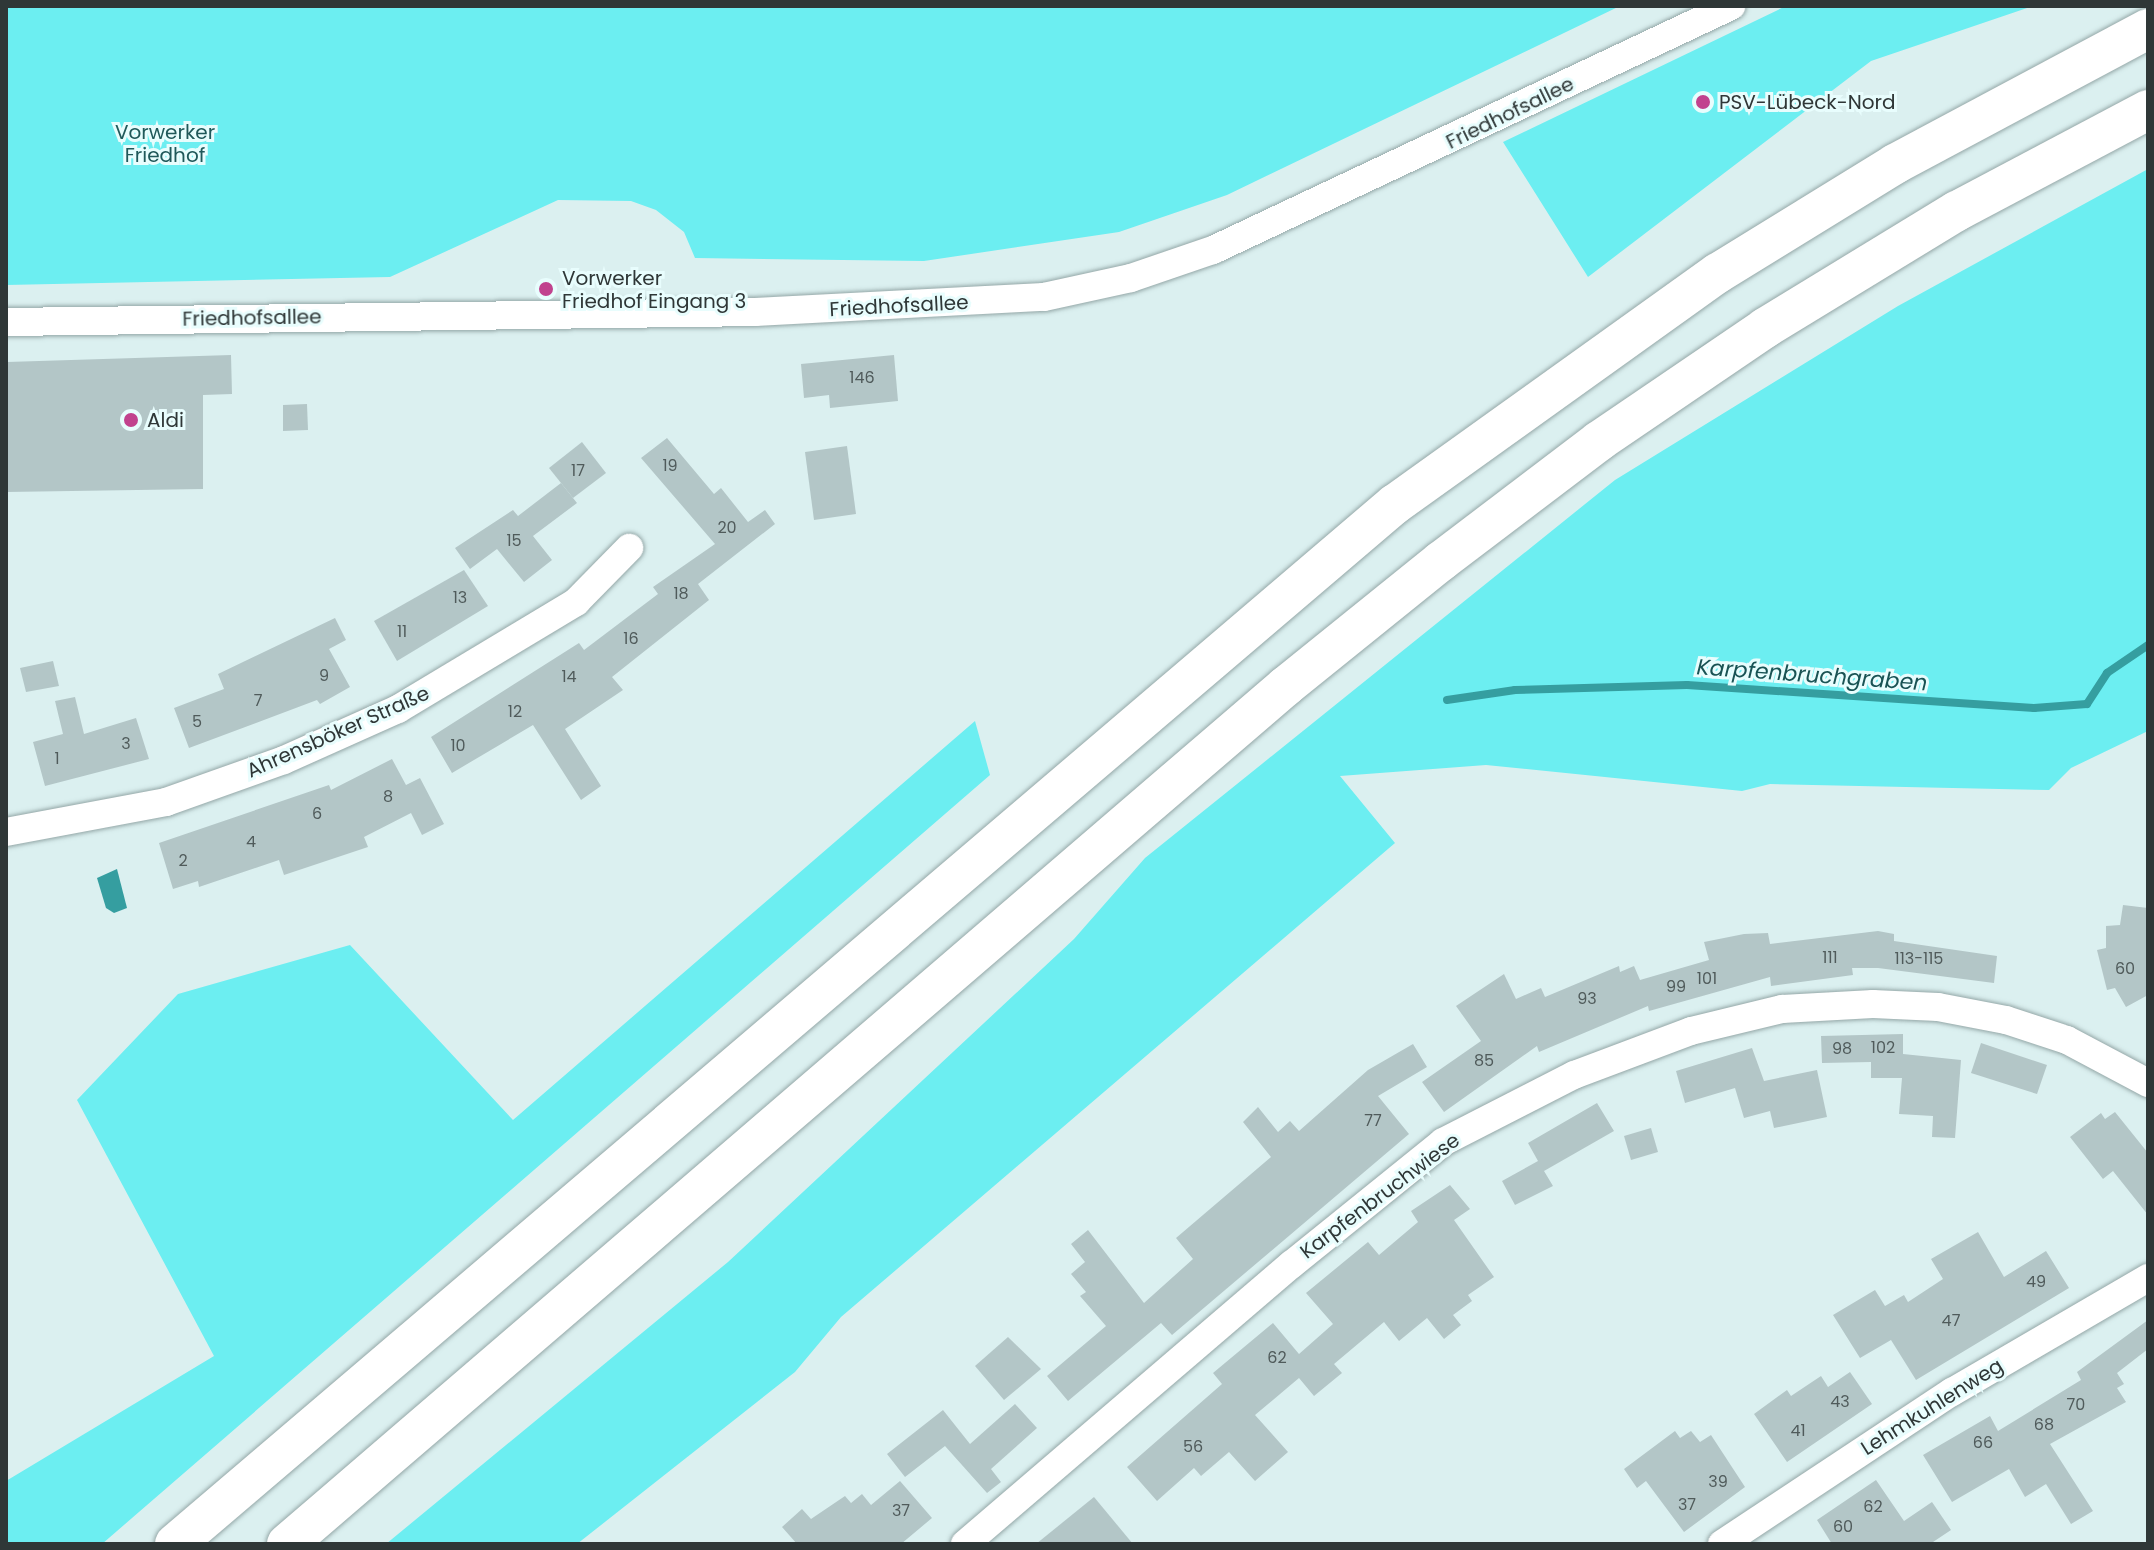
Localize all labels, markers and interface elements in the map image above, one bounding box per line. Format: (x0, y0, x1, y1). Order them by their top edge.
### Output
street label: Friedhofsallee (1442, 72, 1578, 154)
place label: PSV-Lübeck-Nord (1719, 90, 1896, 114)
marker: PSV-Lübeck-Nord (1694, 93, 1712, 111)
park label: Vorwerker Friedhof (115, 120, 215, 167)
place label: Vorwerker Friedhof Eingang 3 (562, 266, 746, 313)
marker: Vorwerker Friedhof Eingang 3 (537, 280, 555, 298)
street label: Friedhofsallee (829, 290, 969, 322)
street label: Friedhofsallee (182, 305, 322, 331)
house number: 146 (849, 368, 875, 388)
place label: Aldi (147, 408, 184, 432)
marker: Aldi (122, 411, 140, 429)
house number: 19 (662, 456, 678, 476)
house number: 17 (571, 461, 585, 481)
house number: 20 (717, 518, 737, 538)
house number: 15 (506, 531, 522, 551)
house number: 18 (673, 584, 689, 604)
house number: 13 (453, 588, 467, 608)
house number: 11 (397, 622, 407, 642)
house number: 16 (623, 629, 639, 649)
water label: Karpfenbruchgraben (1696, 654, 1928, 696)
house number: 9 (319, 666, 329, 686)
house number: 14 (561, 667, 577, 687)
street label: Ahrensböker Straße (243, 681, 433, 783)
house number: 7 (254, 691, 262, 711)
house number: 12 (508, 702, 522, 722)
house number: 5 (192, 712, 202, 732)
house number: 3 (121, 734, 131, 754)
house number: 10 (450, 736, 466, 756)
house number: 1 (54, 749, 60, 769)
house number: 8 (383, 787, 393, 807)
house number: 6 (312, 804, 322, 824)
house number: 4 (246, 832, 256, 852)
house number: 2 (178, 851, 188, 871)
house number: 111 (1822, 948, 1838, 968)
house number: 113-115 (1895, 949, 1943, 969)
house number: 60 (2115, 959, 2135, 979)
house number: 101 (1697, 969, 1717, 989)
house number: 99 (1666, 977, 1686, 997)
house number: 93 (1577, 989, 1597, 1009)
house number: 102 (1871, 1038, 1895, 1058)
house number: 98 (1832, 1039, 1852, 1059)
house number: 85 (1474, 1051, 1494, 1071)
house number: 77 (1364, 1111, 1382, 1131)
street label: Karpfenbruchwiese (1295, 1128, 1465, 1264)
house number: 49 (2026, 1272, 2046, 1292)
house number: 47 (1942, 1311, 1960, 1331)
house number: 62 (1267, 1348, 1287, 1368)
street label: Lehmkuhlenweg (1857, 1354, 2007, 1460)
house number: 43 (1830, 1392, 1850, 1412)
house number: 70 (2067, 1395, 2085, 1415)
house number: 68 (2034, 1415, 2054, 1435)
house number: 41 (1790, 1421, 1806, 1441)
house number: 66 (1973, 1433, 1993, 1453)
house number: 56 (1183, 1437, 1203, 1457)
house number: 39 (1708, 1472, 1728, 1492)
house number: 37 (1678, 1495, 1696, 1515)
house number: 62 (1863, 1497, 1883, 1517)
house number: 37 (892, 1501, 910, 1521)
house number: 60 (1833, 1517, 1853, 1537)

